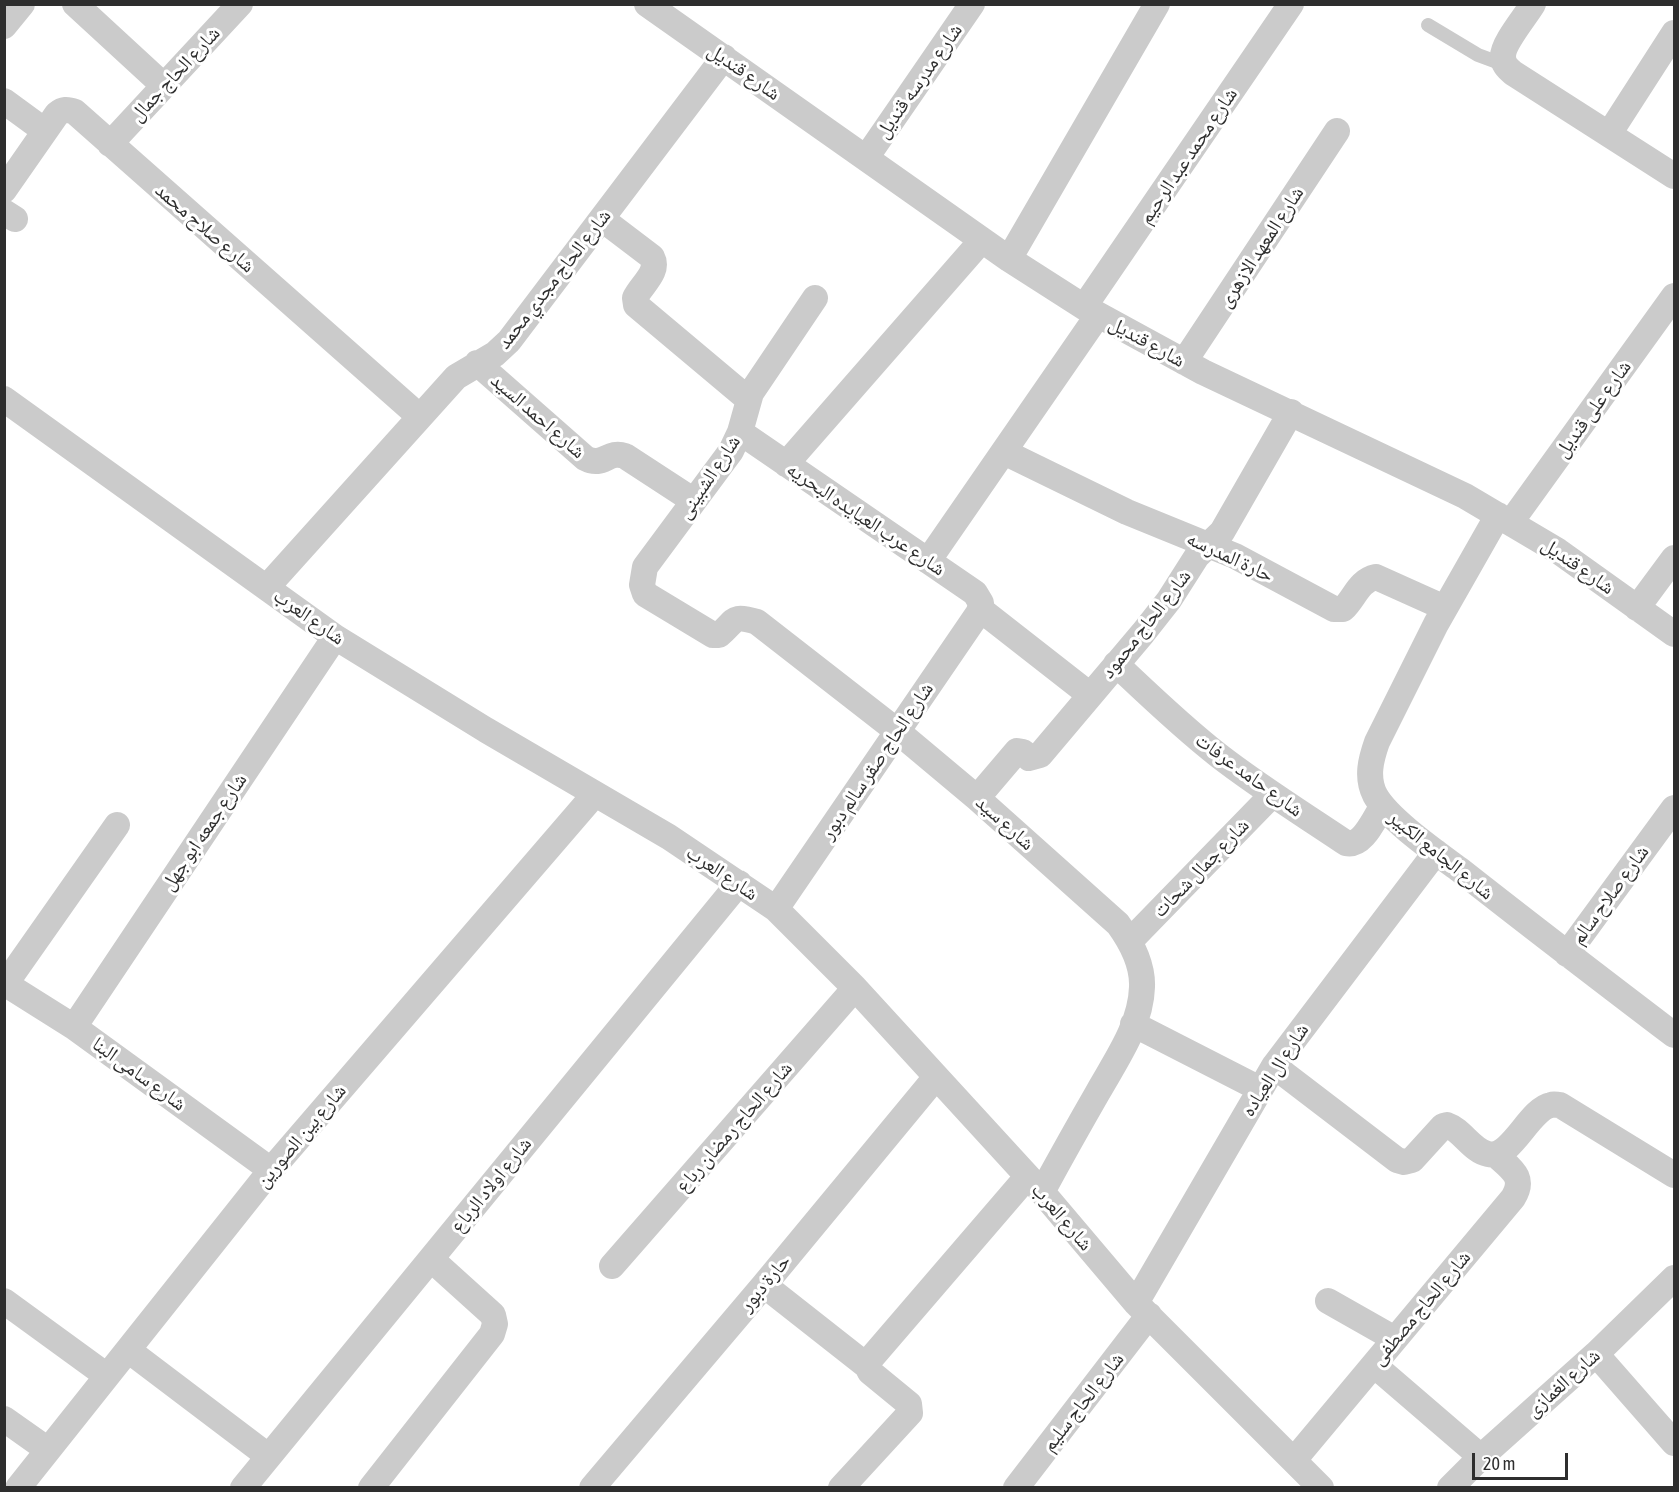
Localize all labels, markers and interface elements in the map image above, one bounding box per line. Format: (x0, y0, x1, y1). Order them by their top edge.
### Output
street label: شارع مدرسه قنديل (871, 19, 967, 143)
street label: شارع الحاج جمال (125, 21, 225, 127)
street label: شارع قنديل (703, 38, 785, 106)
street label: شارع محمد عبد الرحيم (1133, 83, 1243, 229)
street label: شارع صلاح محمد (150, 178, 260, 278)
street label: شارع المعهد الازهرى (1213, 182, 1309, 312)
street label: شارع الحاج مجدي محمد (492, 204, 616, 354)
street label: شارع قنديل (1105, 311, 1189, 373)
street label: شارع على قنديل (1550, 356, 1636, 462)
street label: شارع احمد السيد (486, 368, 590, 464)
street label: شارع الشبينى (672, 431, 746, 523)
street label: شارع عرب العيايده البحريه (782, 457, 950, 581)
street label: حارة المدرسه (1183, 526, 1277, 588)
street label: شارع قنديل (1537, 532, 1619, 600)
street label: شارع الحاج محمود (1096, 565, 1196, 683)
street label: شارع العرب (269, 584, 349, 650)
street label: شارع الحاج صقر سالم دبور (815, 678, 939, 844)
street label: شارع حامد عرفات (1191, 728, 1307, 822)
street label: شارع جمعه ابو جهل (156, 769, 252, 895)
street label: شارع سيد (971, 790, 1039, 856)
street label: شارع الجامع الكبير (1383, 805, 1499, 905)
street label: شارع جمال شحات (1148, 813, 1254, 923)
street label: شارع العرب (681, 840, 763, 906)
street label: شارع صلاح سالم (1566, 841, 1654, 949)
street label: شارع ال العياده (1236, 1019, 1314, 1121)
street label: شارع سامى البنا (87, 1032, 191, 1116)
street label: شارع الحاج رمضان رباع (671, 1057, 797, 1197)
street label: شارع بين الصورين (251, 1079, 351, 1193)
street label: شارع اولاد الرباع (445, 1132, 537, 1238)
street label: شارع العرب (1026, 1178, 1098, 1256)
street label: شارع الحاج مصطفى (1366, 1246, 1476, 1370)
street label: حارة دبور (734, 1250, 796, 1316)
street label: شارع الغمازى (1521, 1343, 1605, 1423)
street label: شارع الحاج سليم (1037, 1348, 1129, 1456)
scale bar (1475, 1441, 1571, 1479)
text: 20 m (1483, 1453, 1515, 1474)

